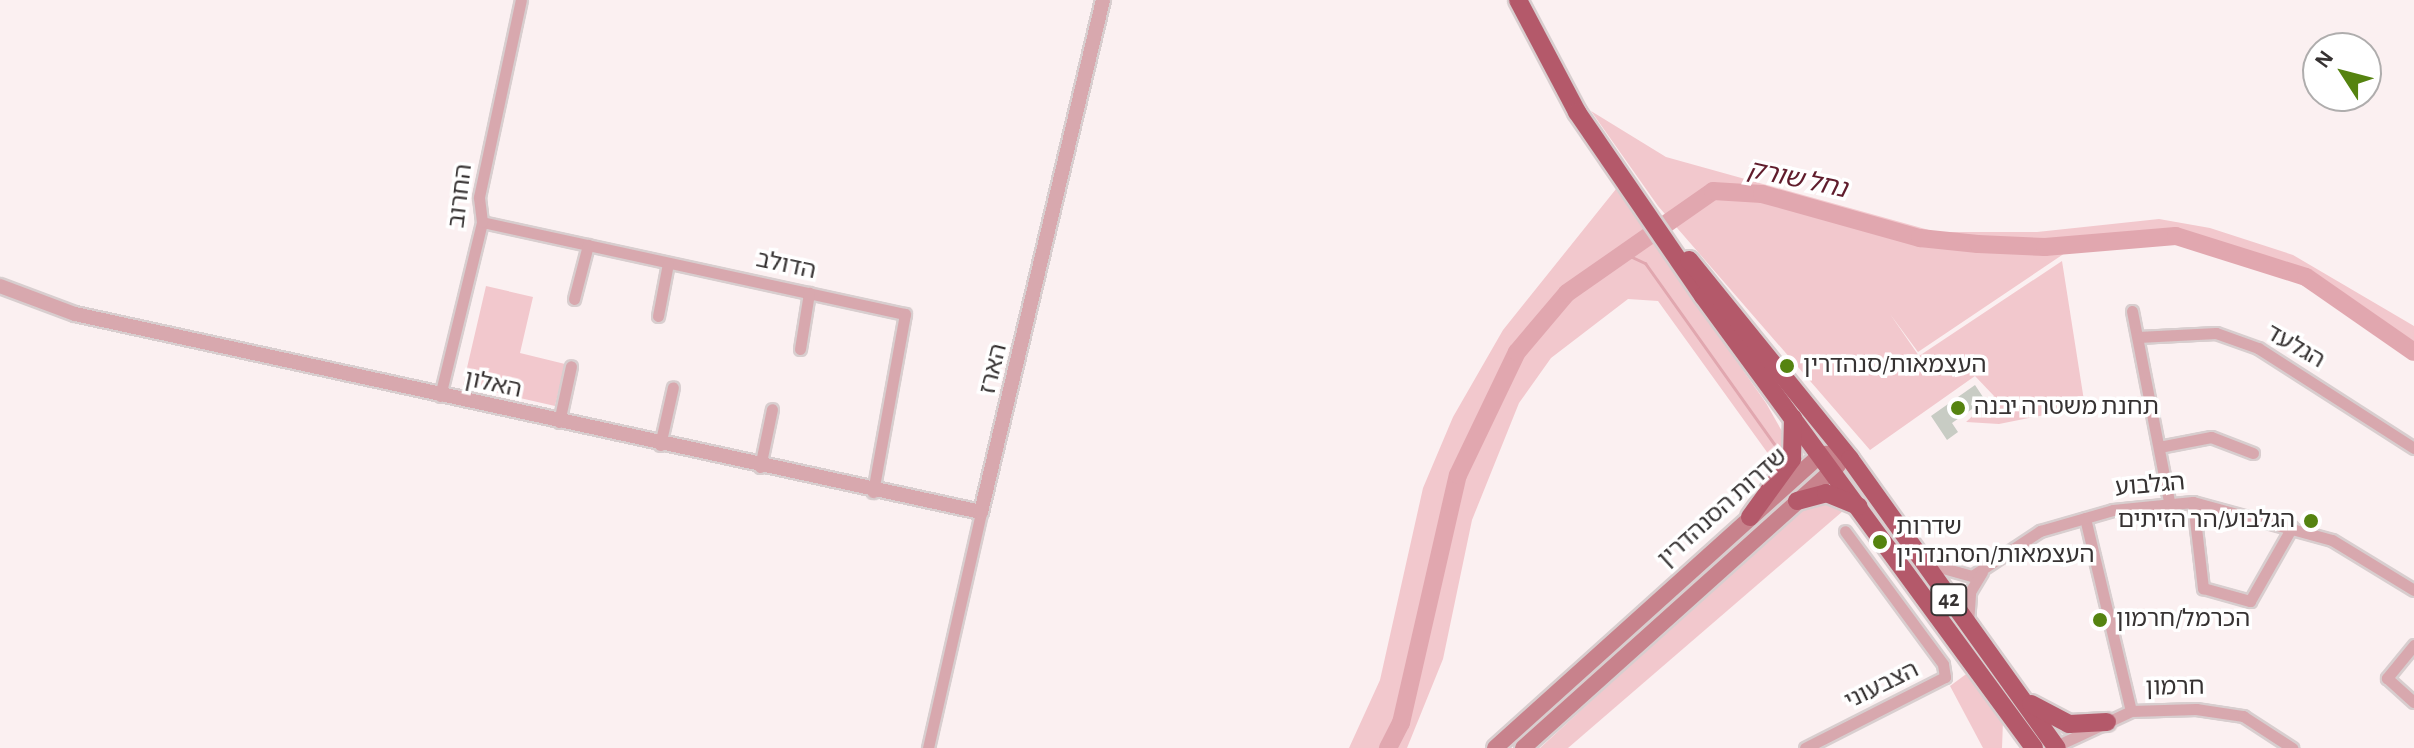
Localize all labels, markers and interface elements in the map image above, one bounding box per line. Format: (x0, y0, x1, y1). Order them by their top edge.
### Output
north arrow (2302, 32, 2382, 112)
text: N (2311, 46, 2338, 72)
water label: נחל שורק (1744, 154, 1850, 206)
street label: החרוב (443, 162, 479, 230)
street label: הדולב (753, 246, 819, 286)
street label: הגלעד (2260, 319, 2330, 375)
street label: הארז (974, 341, 1014, 397)
place label: העצמאות/סנהדרין (1803, 352, 1986, 380)
marker: העצמאות/סנהדרין (1778, 357, 1796, 375)
street label: האלון (462, 365, 524, 405)
place label: תחנת משטרה יבנה (1974, 394, 2159, 422)
marker: תחנת משטרה יבנה (1949, 399, 1967, 417)
street label: שדרות הסנהדרין (1652, 442, 1794, 574)
street label: הגלבוע (2114, 469, 2186, 503)
place label: הגלבוע/הר הזיתים (2118, 507, 2295, 535)
marker: הגלבוע/הר הזיתים (2302, 512, 2320, 530)
place label: שדרות העצמאות/הסהנדרין (1896, 514, 2094, 570)
marker: שדרות העצמאות/הסהנדרין (1871, 533, 1889, 551)
road number: 42 (1929, 582, 1969, 618)
place label: הכרמל/חרמון (2116, 606, 2250, 634)
marker: הכרמל/חרמון (2091, 611, 2109, 629)
street label: הצבעוני (1840, 656, 1924, 716)
street label: חרמון (2145, 673, 2205, 703)

